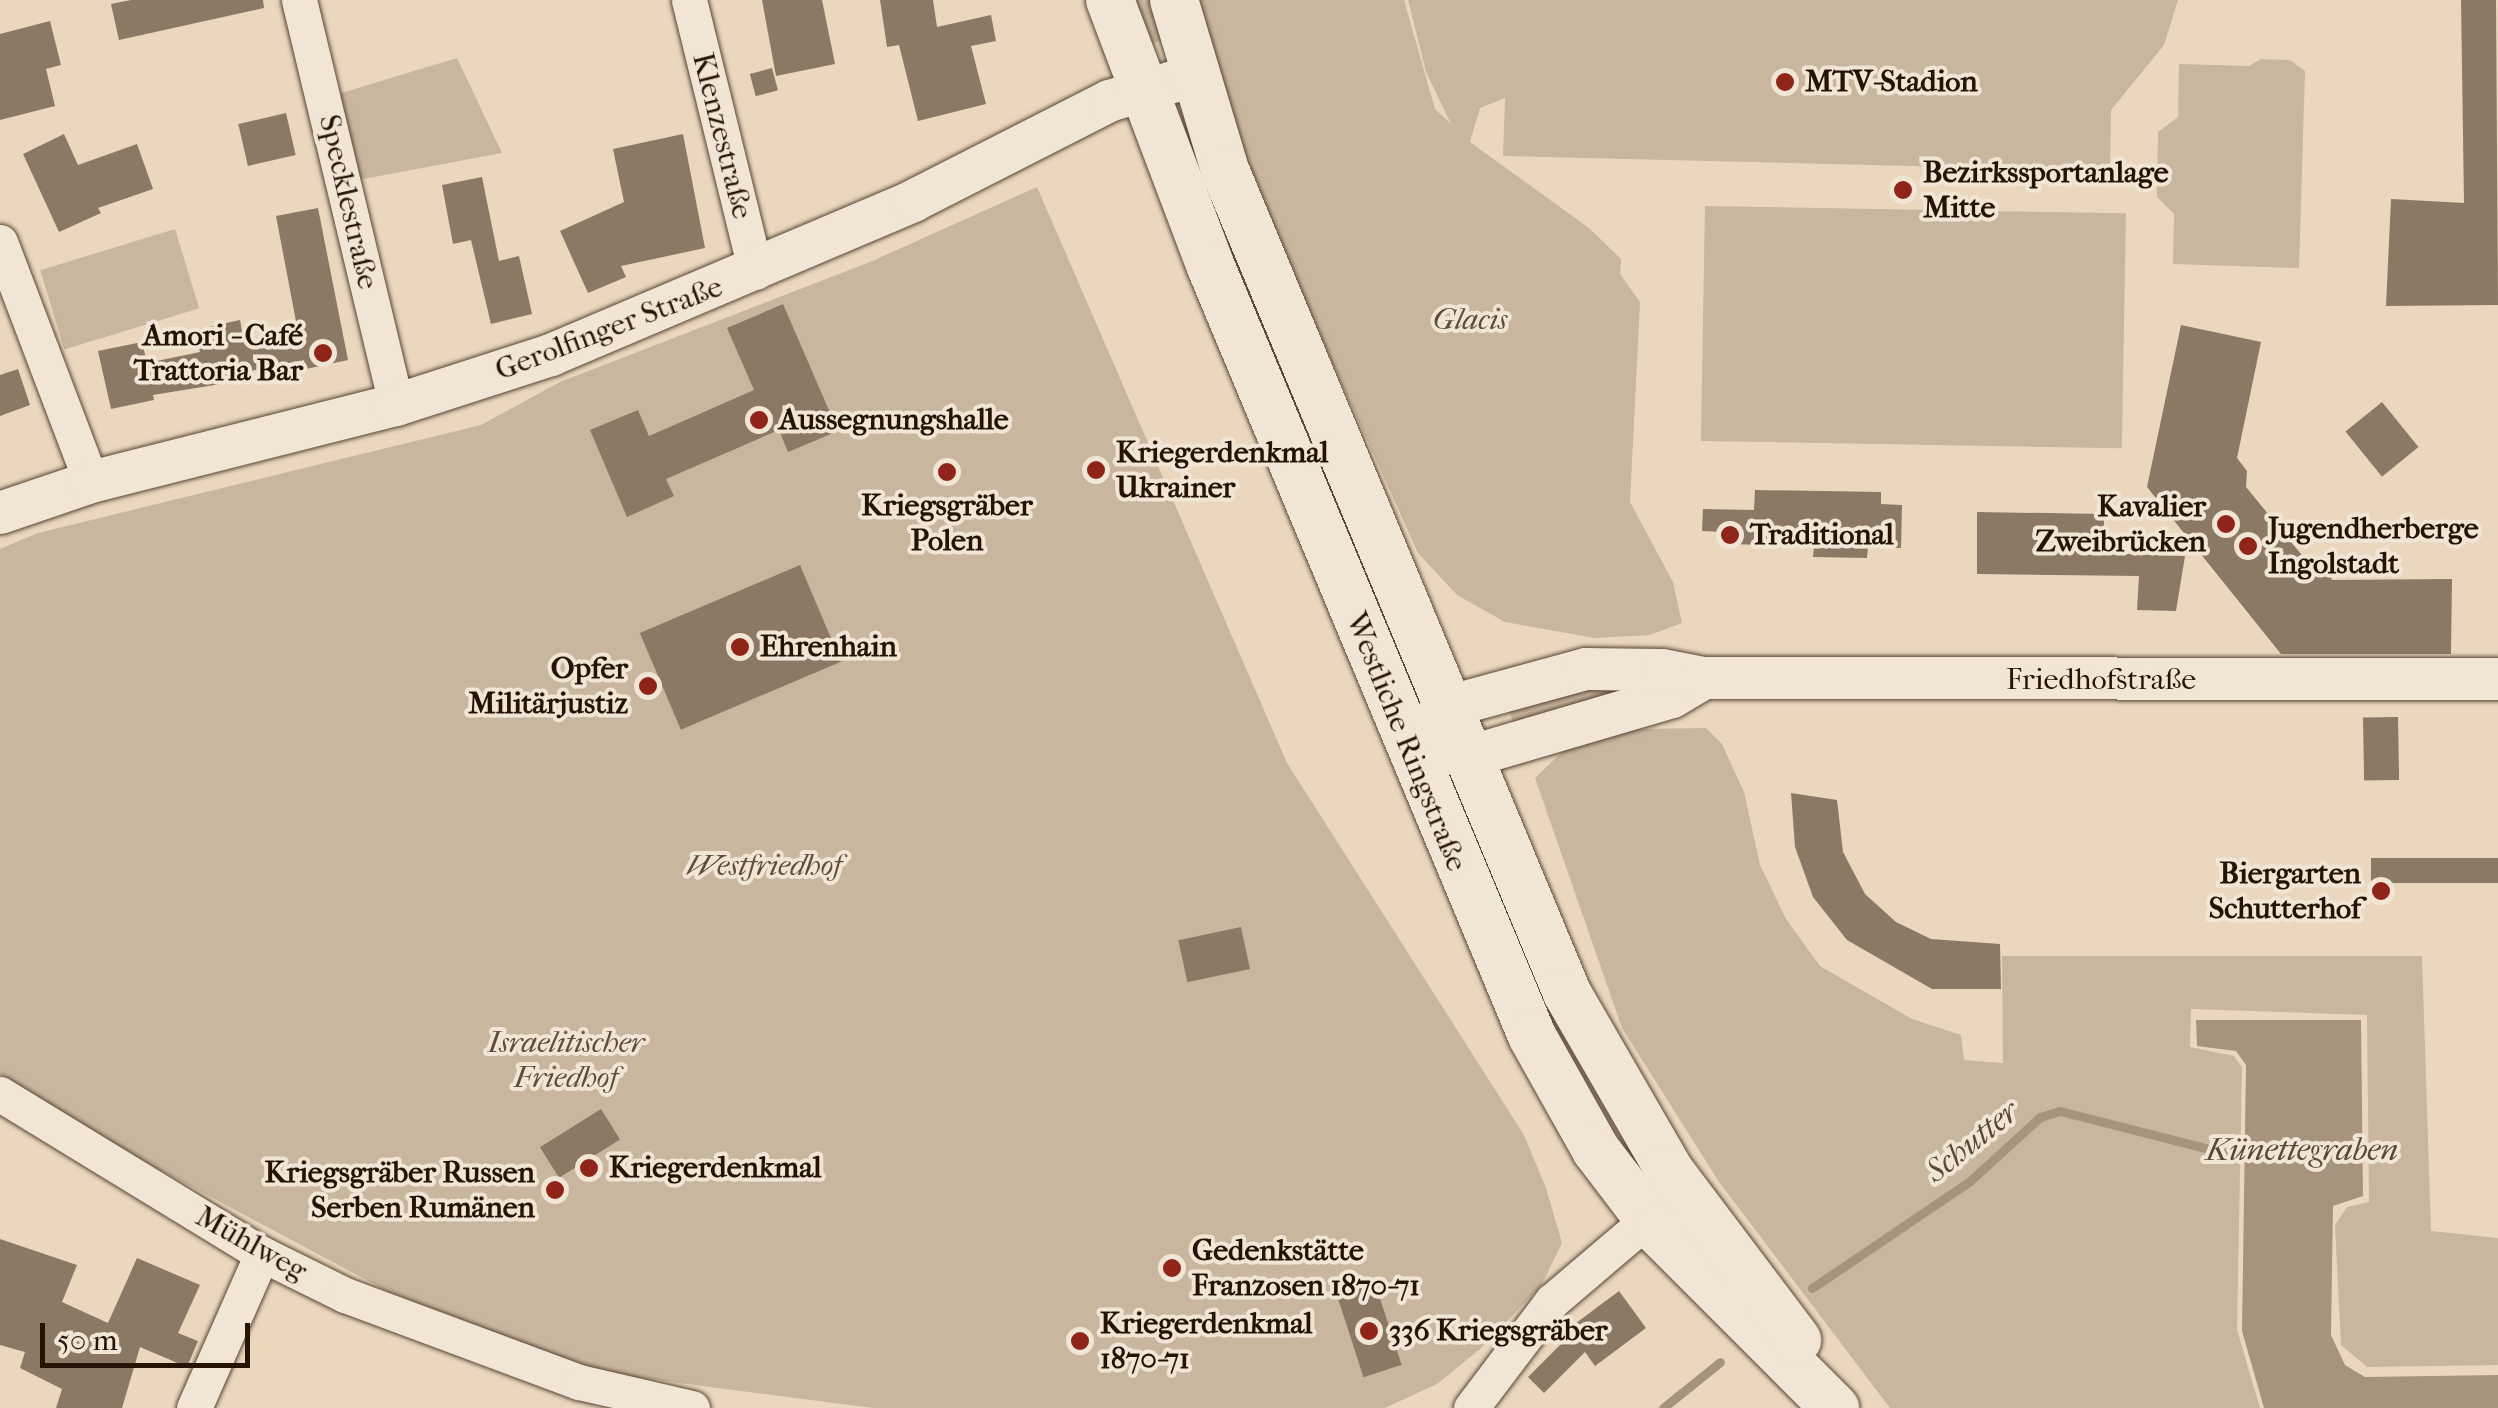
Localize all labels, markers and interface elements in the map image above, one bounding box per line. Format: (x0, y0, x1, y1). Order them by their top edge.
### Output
street label: Klenzestraße (684, 49, 760, 223)
place label: MTV-Stadion (1805, 64, 1978, 100)
marker: MTV-Stadion (1774, 71, 1796, 93)
street label: Specklestraße (310, 111, 386, 293)
place label: Bezirkssportanlage Mitte (1923, 155, 2169, 226)
marker: Bezirkssportanlage Mitte (1892, 179, 1914, 201)
street label: Gerolfinger Straße (490, 269, 728, 389)
park label: Glacis (1433, 302, 1507, 338)
place label: Amori - Café Trattoria Bar (134, 318, 303, 388)
marker: Amori - Café Trattoria Bar (312, 342, 334, 364)
place label: Aussegnungshalle (779, 402, 1009, 438)
marker: Aussegnungshalle (748, 409, 770, 431)
place label: Kriegerdenkmal Ukrainer (1116, 435, 1328, 506)
marker: Kriegerdenkmal Ukrainer (1085, 459, 1107, 481)
marker: Kriegsgräber Polen (936, 461, 958, 483)
place label: Kriegsgräber Polen (861, 488, 1033, 558)
place label: Kavalier Zweibrücken (2035, 489, 2206, 560)
place label: Jugendherberge Ingolstadt (2268, 511, 2479, 582)
marker: Kavalier Zweibrücken (2215, 513, 2237, 535)
place label: Traditional (1750, 517, 1894, 553)
marker: Traditional (1719, 524, 1741, 546)
marker: Jugendherberge Ingolstadt (2237, 535, 2259, 557)
street label: Westliche Ringstraße (1338, 607, 1474, 877)
place label: Ehrenhain (760, 629, 897, 665)
marker: Ehrenhain (729, 636, 751, 658)
place label: Opfer Militärjustiz (468, 651, 628, 722)
street label: Friedhofstraße (2006, 662, 2196, 698)
marker: Opfer Militärjustiz (637, 675, 659, 697)
park label: Westfriedhof (686, 848, 842, 884)
place label: Biergarten Schutterhof (2209, 856, 2361, 926)
marker: Biergarten Schutterhof (2370, 880, 2392, 902)
park label: Israelitischer Friedhof (488, 1025, 644, 1096)
water label: Schutter (1918, 1093, 2026, 1191)
water label: Künettegraben (2206, 1131, 2398, 1169)
place label: Kriegerdenkmal (609, 1150, 821, 1186)
place label: Kriegsgräber Russen Serben Rumänen (265, 1155, 535, 1226)
marker: Kriegerdenkmal (578, 1157, 600, 1179)
marker: Kriegsgräber Russen Serben Rumänen (544, 1179, 566, 1201)
street label: Mühlweg (189, 1199, 313, 1289)
place label: Gedenkstätte Franzosen 1870-71 (1192, 1233, 1420, 1304)
marker: Gedenkstätte Franzosen 1870-71 (1161, 1257, 1183, 1279)
scale bar (45, 1303, 255, 1365)
place label: Kriegerdenkmal 1870-71 (1100, 1306, 1312, 1376)
place label: 336 Kriegsgräber (1389, 1313, 1608, 1349)
marker: 336 Kriegsgräber (1358, 1320, 1380, 1342)
text: 50 m (57, 1323, 118, 1358)
marker: Kriegerdenkmal 1870-71 (1069, 1330, 1091, 1352)

